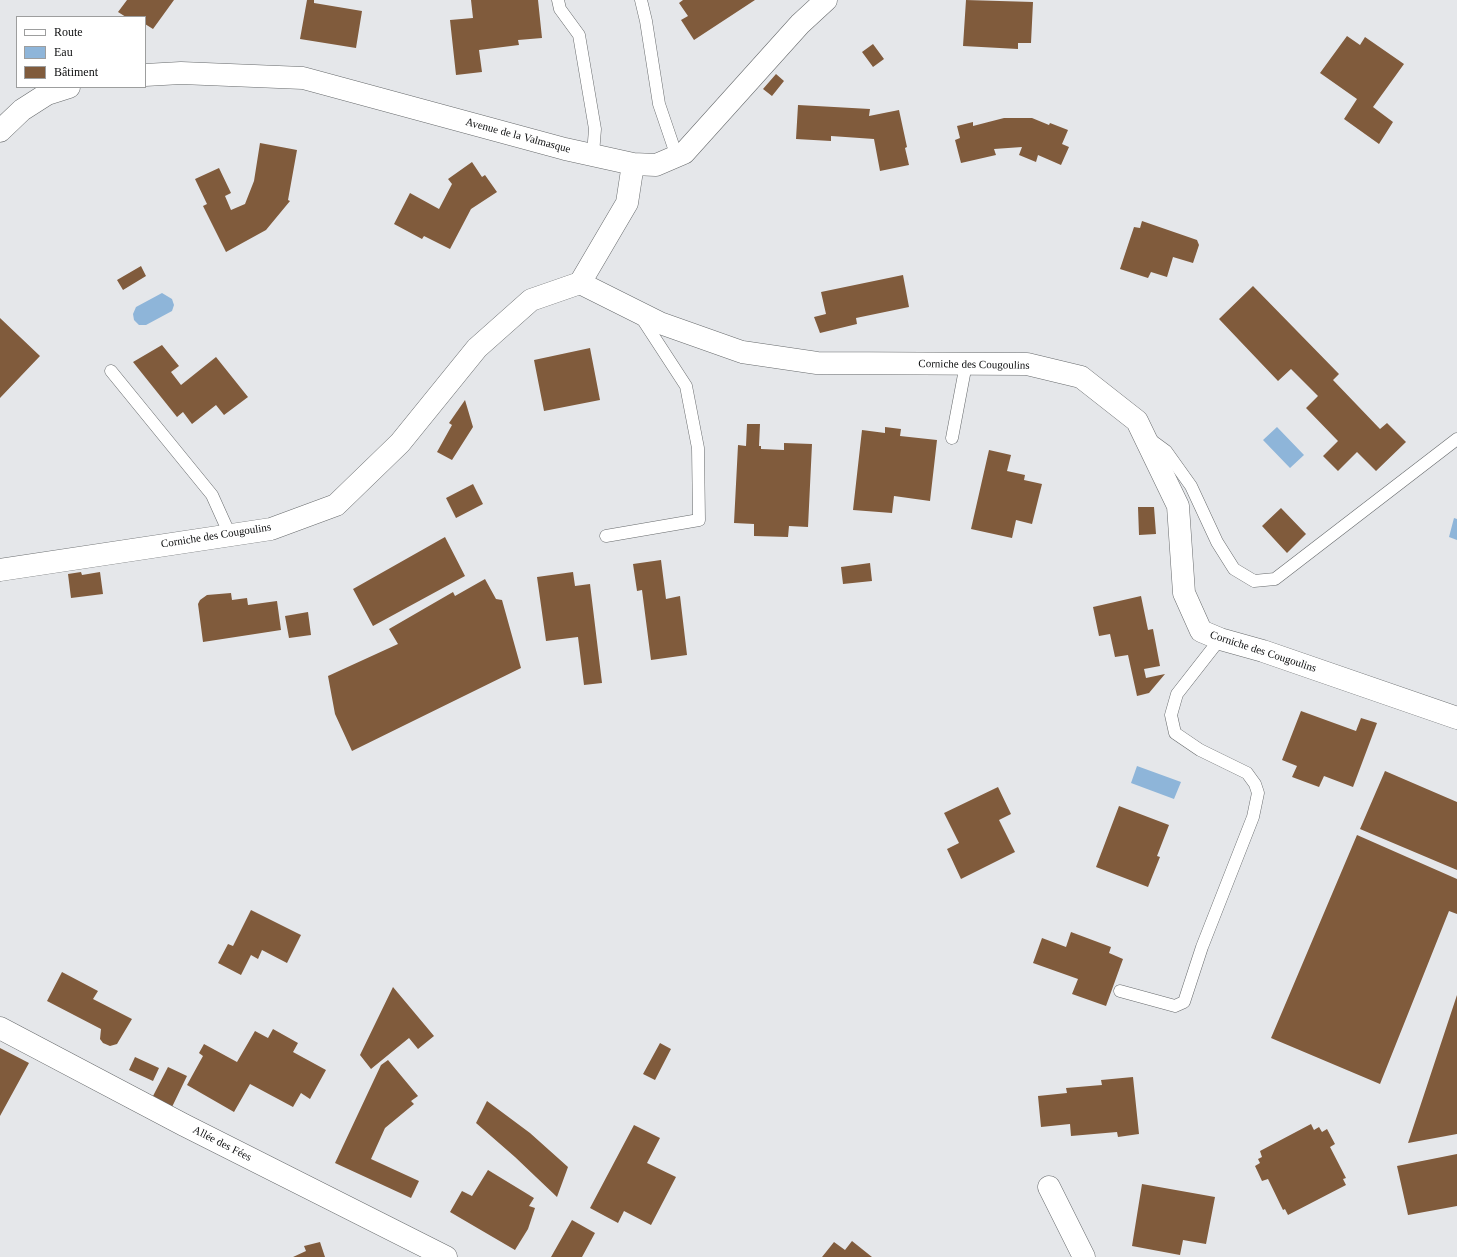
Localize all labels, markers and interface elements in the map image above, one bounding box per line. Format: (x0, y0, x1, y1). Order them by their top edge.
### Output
legend (16, 16, 146, 88)
text: Route (54, 25, 83, 39)
text: Eau (54, 45, 73, 59)
text: Bâtiment (54, 65, 98, 79)
street label: Avenue de la Valmasque (464, 116, 572, 156)
street label: Corniche des Cougoulins (918, 357, 1030, 373)
street label: Corniche des Cougoulins (160, 521, 272, 551)
street label: Corniche des Cougoulins (1208, 629, 1318, 675)
street label: Allée des Fées (190, 1124, 254, 1164)

